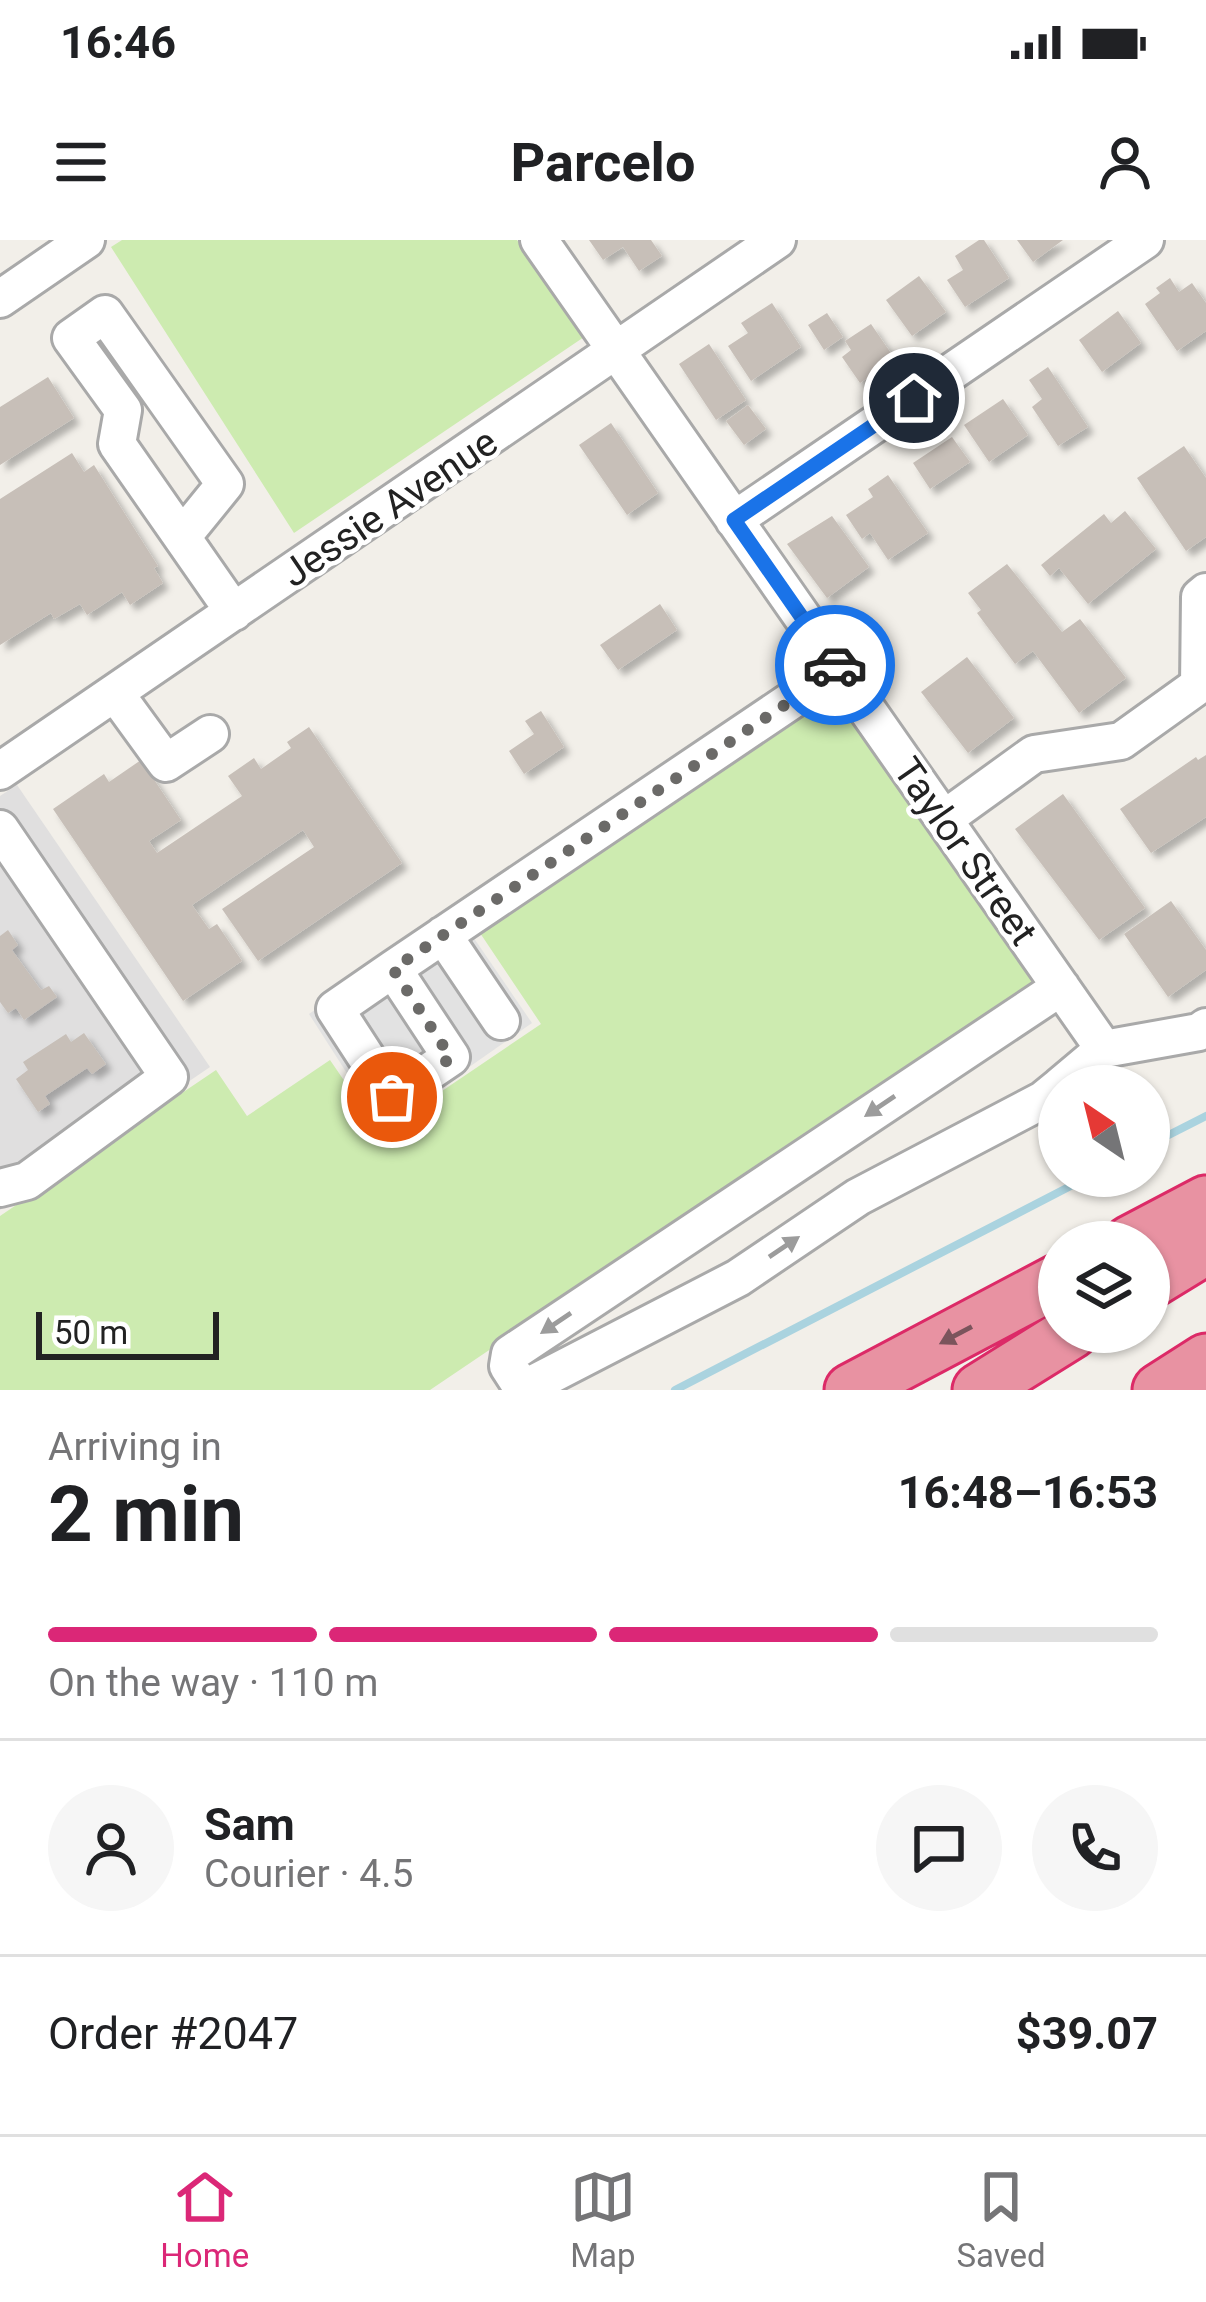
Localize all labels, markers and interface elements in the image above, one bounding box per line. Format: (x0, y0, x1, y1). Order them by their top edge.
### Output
text: 16:46 (60, 16, 176, 69)
icon: menu (48, 129, 114, 195)
icon: person (1092, 129, 1158, 195)
text: Parcelo (511, 131, 695, 194)
pin (863, 347, 965, 449)
icon: home (881, 365, 947, 431)
street label: Jessie Avenue (273, 419, 506, 597)
courier (775, 605, 895, 725)
icon: car (802, 632, 868, 698)
street label: Taylor Street (884, 749, 1047, 954)
pin (341, 1046, 443, 1148)
icon: bag (359, 1064, 425, 1130)
north arrow (1038, 1065, 1170, 1197)
map controls (1038, 1065, 1170, 1353)
one-way arrow (864, 1094, 897, 1117)
button: layers (1038, 1221, 1170, 1353)
one-way arrow (768, 1236, 801, 1259)
scale bar (36, 1306, 219, 1359)
one-way arrow (540, 1312, 573, 1334)
text: 50 m (54, 1313, 128, 1352)
one-way arrow (938, 1324, 973, 1345)
text: Arriving in (48, 1424, 222, 1470)
text: 16:48–16:53 (898, 1466, 1158, 1519)
text: 2 min (48, 1469, 244, 1560)
text: On the way · 110 m (48, 1660, 379, 1706)
button: person (48, 1785, 174, 1911)
button: chat (876, 1785, 1002, 1911)
button: phone (1032, 1785, 1158, 1911)
text: Sam (204, 1798, 295, 1851)
text: Courier · 4.5 (204, 1851, 413, 1897)
text: Order #2047 (48, 2007, 298, 2060)
text: $39.07 (1016, 2007, 1158, 2060)
tab: Home (160, 2164, 249, 2275)
tab: Map (570, 2164, 636, 2275)
tab: Saved (956, 2164, 1046, 2275)

